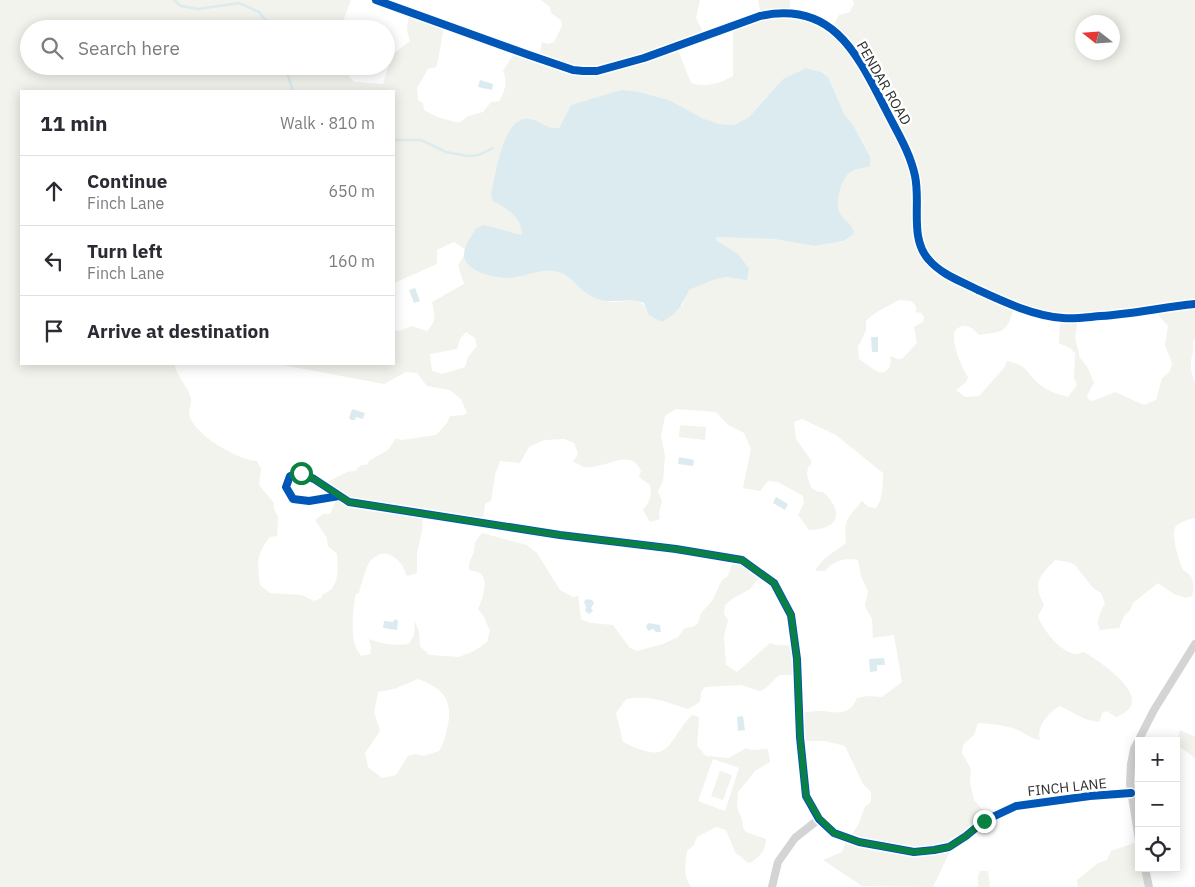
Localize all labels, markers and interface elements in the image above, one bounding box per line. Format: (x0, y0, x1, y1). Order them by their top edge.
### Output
north arrow (1075, 15, 1120, 60)
search box (20, 20, 395, 75)
icon: search (38, 34, 66, 62)
text: Search here (78, 36, 180, 60)
street label: PENDAR ROAD (853, 38, 915, 128)
text: 11 min (40, 109, 107, 137)
text: Walk · 810 m (280, 113, 375, 133)
text: Continue (87, 169, 167, 193)
icon: ahead (40, 177, 68, 205)
text: 650 m (328, 181, 375, 201)
text: Finch Lane (87, 193, 164, 213)
text: Turn left (87, 239, 163, 263)
icon: left (40, 247, 68, 275)
text: 160 m (328, 251, 375, 271)
text: Finch Lane (87, 263, 164, 283)
icon: arrive (40, 317, 68, 345)
text: Arrive at destination (87, 319, 270, 343)
route start (290, 462, 313, 485)
map controls (1135, 737, 1180, 872)
button: + (1135, 737, 1180, 782)
street label: FINCH LANE (1027, 774, 1107, 800)
button: − (1135, 782, 1180, 827)
route end (973, 810, 996, 833)
button: locate (1135, 827, 1180, 872)

